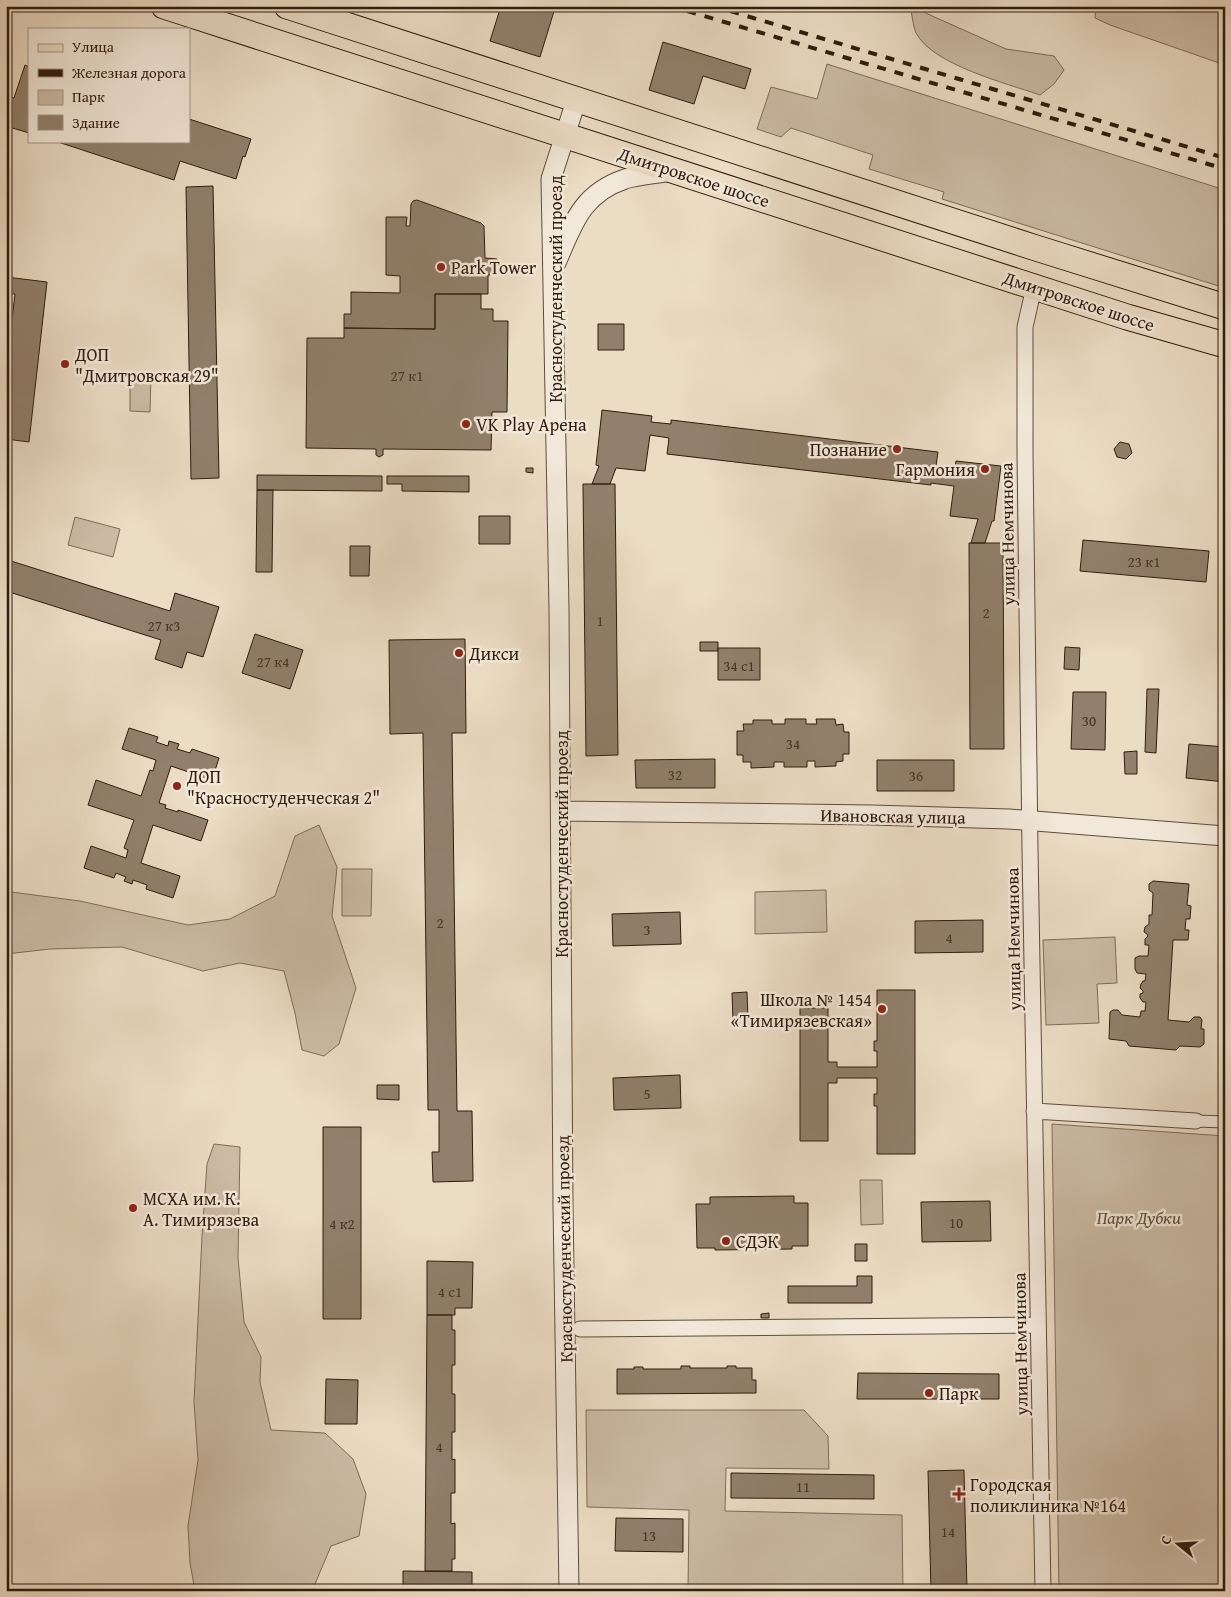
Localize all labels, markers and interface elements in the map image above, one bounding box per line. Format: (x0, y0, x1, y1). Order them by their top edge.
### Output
legend (28, 28, 190, 142)
text: Улица (72, 36, 115, 57)
text: Железная дорога (71, 62, 187, 83)
text: Парк (72, 86, 105, 107)
text: Здание (72, 112, 120, 133)
street label: Дмитровское шоссе (614, 139, 773, 214)
street label: Красностуденческий проезд (542, 175, 569, 403)
place label: Park Tower (451, 254, 537, 281)
marker: Park Tower (435, 261, 447, 273)
street label: Дмитровское шоссе (999, 263, 1158, 338)
place label: ДОП "Дмитровская 29" (74, 341, 219, 389)
marker: ДОП "Дмитровская 29" (59, 358, 71, 370)
house number: 27 к1 (391, 365, 423, 386)
place label: VK Play Арена (476, 411, 587, 438)
marker: VK Play Арена (460, 418, 472, 430)
place label: Познание (810, 436, 887, 463)
marker: Познание (891, 443, 903, 455)
place label: Гармония (896, 456, 975, 483)
street label: улица Немчинова (992, 462, 1022, 607)
marker: Гармония (979, 463, 991, 475)
house number: 23 к1 (1128, 551, 1160, 572)
house number: 2 (982, 602, 990, 623)
house number: 1 (596, 610, 604, 631)
house number: 27 к3 (148, 615, 180, 636)
place label: Дикси (468, 640, 520, 667)
marker: Дикси (453, 647, 465, 659)
house number: 27 к4 (257, 651, 289, 672)
house number: 34 с1 (723, 655, 755, 676)
house number: 30 (1082, 710, 1096, 731)
street label: Красностуденческий проезд (548, 730, 575, 958)
house number: 34 (786, 733, 800, 754)
place label: ДОП "Красностуденческая 2" (186, 763, 380, 811)
house number: 32 (668, 764, 682, 785)
house number: 36 (909, 765, 923, 786)
marker: ДОП "Красностуденческая 2" (171, 780, 183, 792)
street label: Ивановская улица (820, 801, 966, 831)
street label: улица Немчинова (998, 867, 1028, 1012)
house number: 2 (436, 912, 444, 933)
house number: 3 (643, 919, 651, 940)
house number: 4 (945, 927, 953, 948)
place label: Школа № 1454 «Тимирязевская» (731, 986, 872, 1034)
marker: Школа № 1454 «Тимирязевская» (876, 1003, 888, 1015)
house number: 5 (643, 1083, 651, 1104)
street label: Красностуденческий проезд (549, 1135, 579, 1363)
place label: МСХА им. К. А. Тимирязева (143, 1185, 259, 1233)
marker: МСХА им. К. А. Тимирязева (127, 1202, 139, 1214)
park label: Парк Дубки (1097, 1204, 1181, 1231)
house number: 10 (949, 1212, 963, 1233)
house number: 4 к2 (329, 1213, 355, 1234)
place label: СДЭК (736, 1228, 779, 1255)
marker: СДЭК (720, 1235, 732, 1247)
street label: улица Немчинова (1005, 1272, 1035, 1417)
house number: 4 с1 (438, 1281, 462, 1302)
place label: Парк (939, 1380, 979, 1407)
marker: Парк (923, 1387, 935, 1399)
house number: 4 (435, 1436, 443, 1457)
place label: Городская поликлиника №164 (970, 1471, 1126, 1519)
house number: 11 (796, 1476, 810, 1497)
marker: Городская поликлиника №164 (952, 1487, 966, 1501)
north arrow (1154, 1520, 1204, 1570)
house number: 14 (941, 1521, 955, 1542)
house number: 13 (642, 1525, 656, 1546)
text: С (1155, 1533, 1176, 1547)

